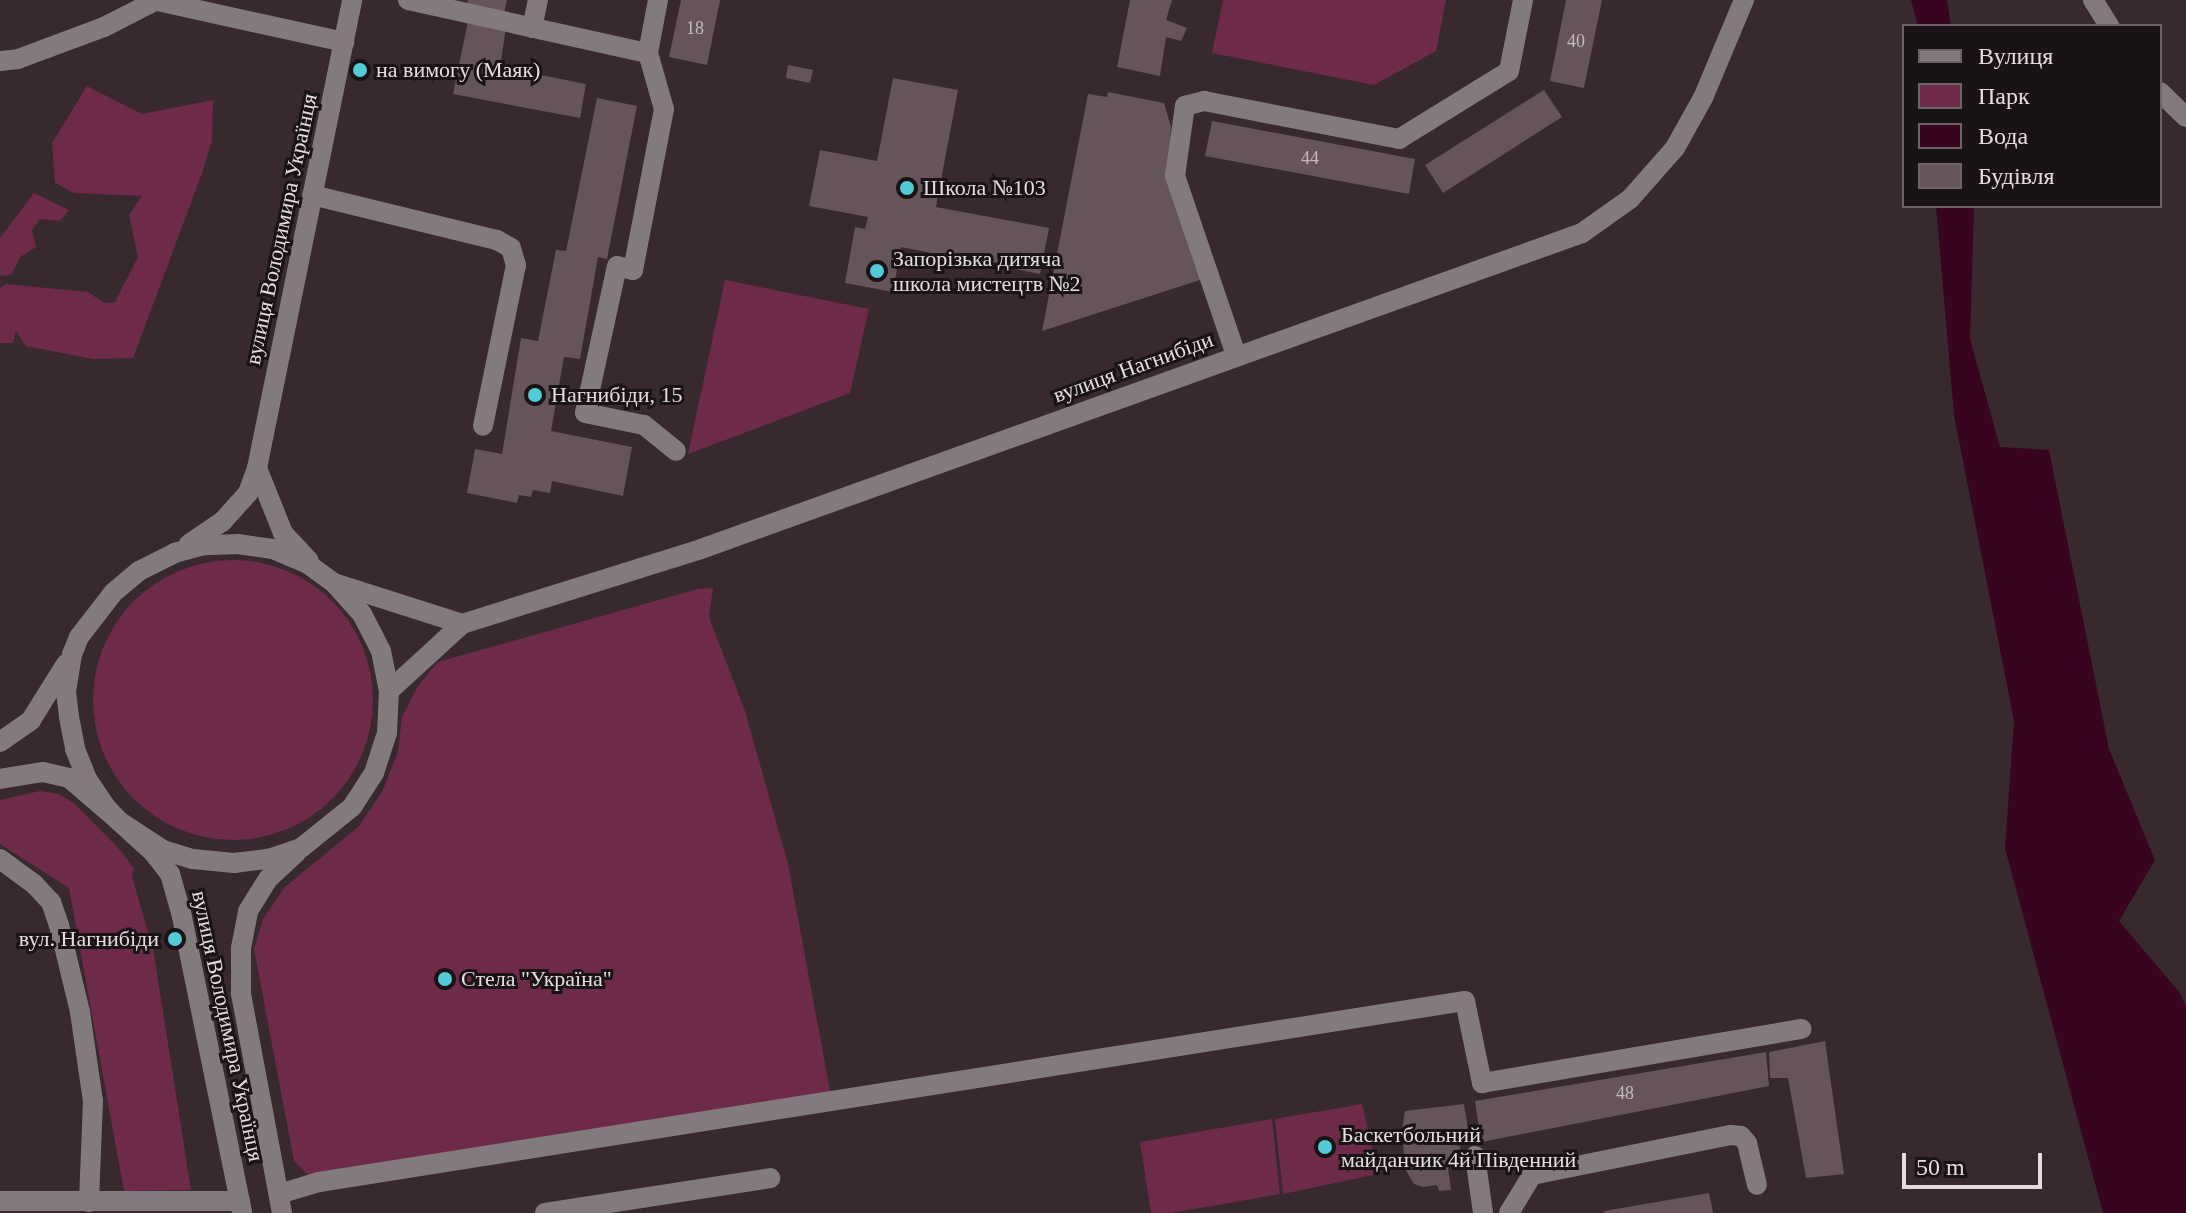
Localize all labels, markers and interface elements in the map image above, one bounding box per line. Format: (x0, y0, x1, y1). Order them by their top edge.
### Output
house number: 18 (686, 17, 704, 39)
legend (1902, 24, 2162, 208)
house number: 40 (1567, 30, 1585, 52)
text: Вулиця (1978, 43, 2053, 69)
place label: на вимогу (Маяк) (376, 57, 540, 83)
marker: на вимогу (Маяк) (351, 61, 369, 79)
text: Парк (1978, 83, 2030, 109)
street label: вулиця Володимира Українця (239, 91, 323, 367)
text: Вода (1978, 123, 2028, 149)
house number: 44 (1301, 147, 1319, 169)
text: Будівля (1978, 163, 2055, 189)
place label: Школа №103 (923, 175, 1046, 201)
marker: Школа №103 (898, 179, 916, 197)
place label: Запорізька дитяча школа мистецтв №2 (893, 245, 1081, 296)
marker: Запорізька дитяча школа мистецтв №2 (868, 262, 886, 280)
street label: вулиця Нагнибіди (1049, 326, 1217, 408)
place label: Нагнибіди, 15 (551, 382, 682, 408)
marker: Нагнибіди, 15 (526, 386, 544, 404)
street label: вулиця Володимира Українця (186, 888, 270, 1164)
place label: вул. Нагнибіди (19, 926, 159, 952)
marker: вул. Нагнибіди (166, 930, 184, 948)
place label: Стела "Україна" (461, 966, 612, 992)
marker: Стела "Україна" (436, 970, 454, 988)
house number: 48 (1616, 1082, 1634, 1104)
place label: Баскетбольний майданчик 4й Південний (1341, 1121, 1576, 1172)
scale bar (1906, 1137, 2046, 1187)
marker: Баскетбольний майданчик 4й Південний (1316, 1138, 1334, 1156)
text: 50 m (1916, 1154, 1965, 1180)

